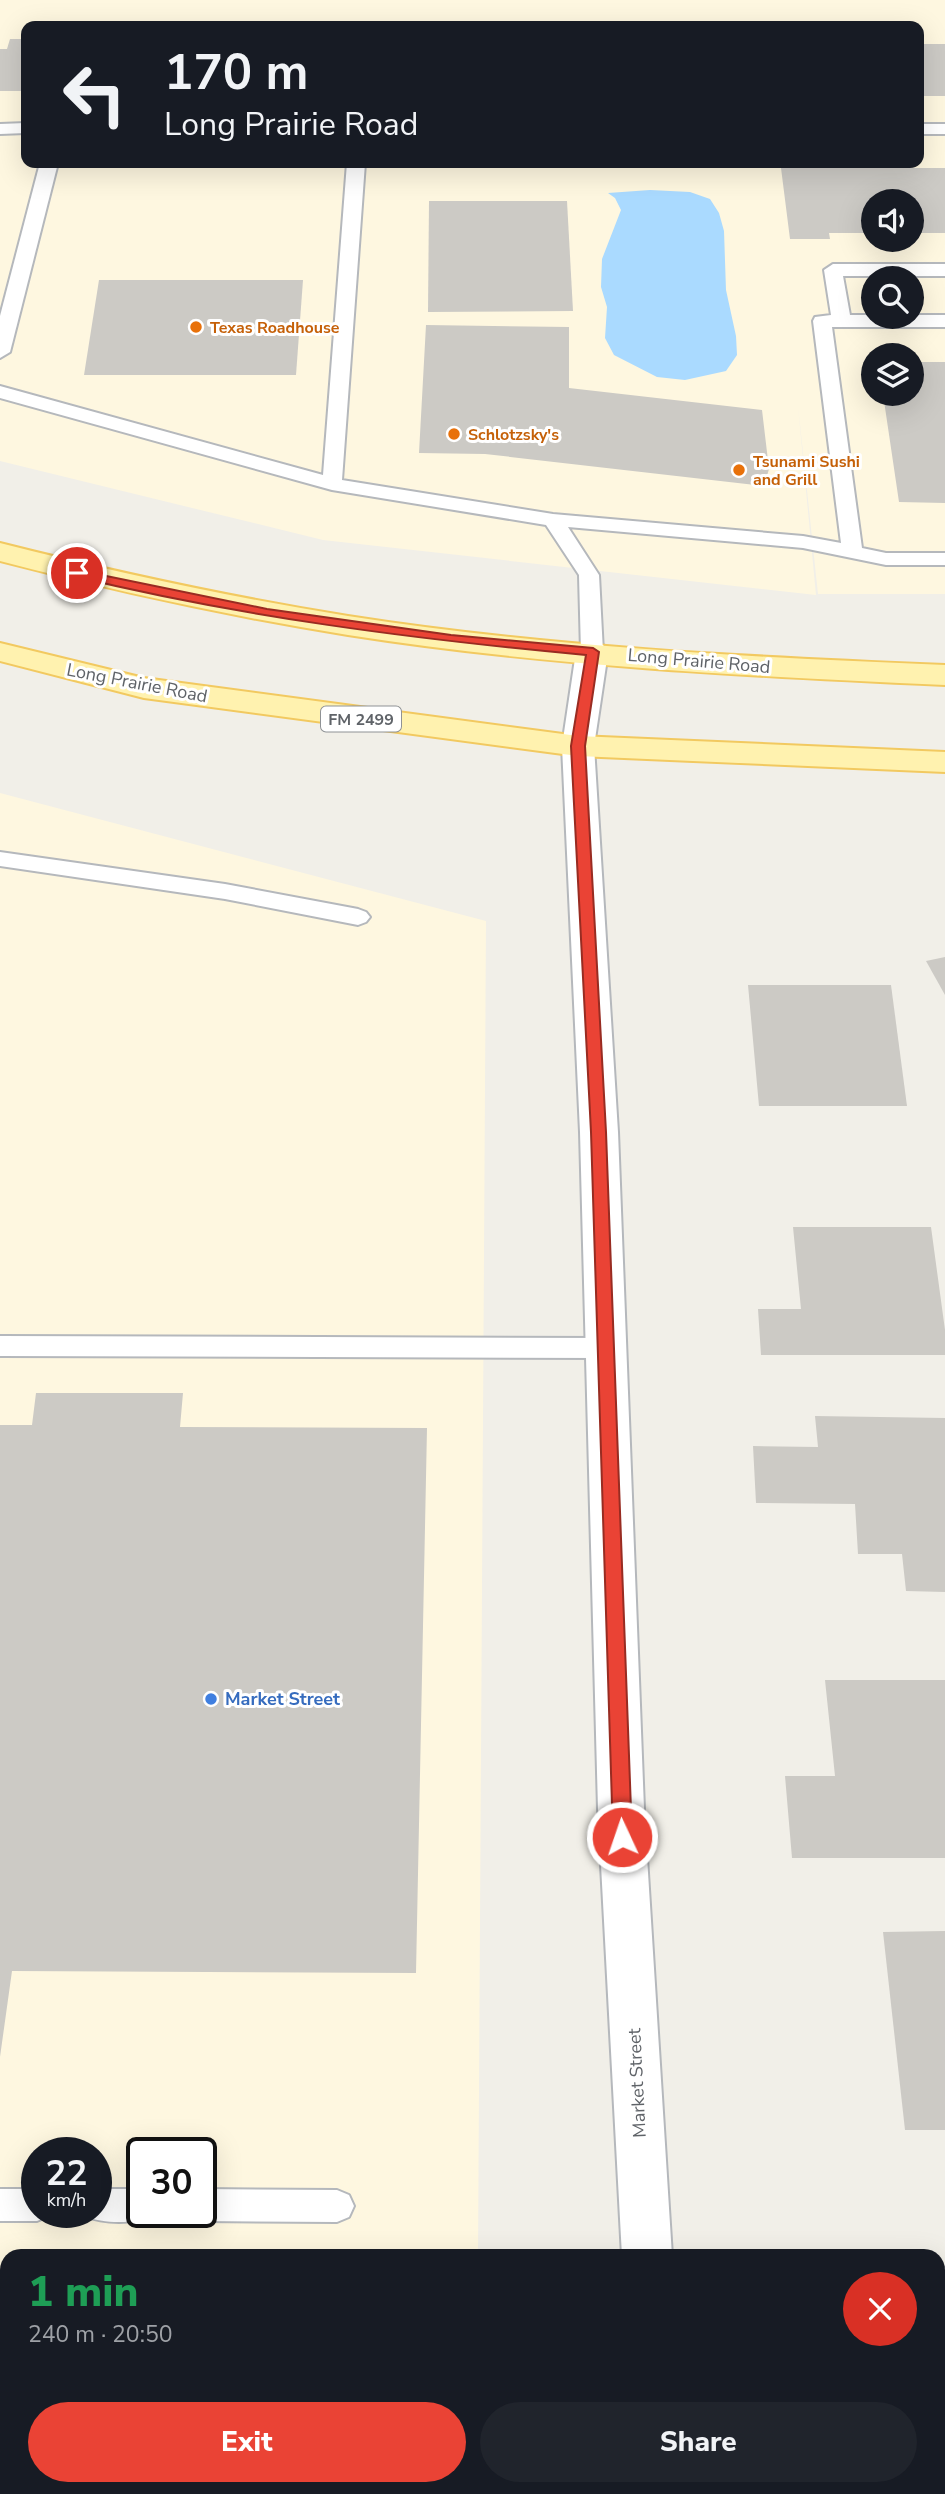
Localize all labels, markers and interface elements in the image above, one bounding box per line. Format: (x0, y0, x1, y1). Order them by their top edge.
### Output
text: 170 m (164, 39, 308, 106)
icon: left (49, 49, 140, 140)
text: Long Prairie Road (164, 103, 418, 146)
map controls (861, 189, 924, 406)
button: sound (861, 189, 924, 252)
button: search (861, 266, 924, 329)
place label: Texas Roadhouse (210, 317, 340, 339)
marker: Texas Roadhouse (188, 319, 204, 335)
button: layers (861, 343, 924, 406)
place label: Schlotzsky's (468, 424, 559, 446)
marker: Schlotzsky's (446, 426, 462, 442)
place label: Tsunami Sushi and Grill (753, 451, 860, 491)
marker: Tsunami Sushi and Grill (731, 462, 747, 478)
pin (47, 543, 107, 603)
icon: arrive (58, 554, 96, 592)
street label: Long Prairie Road (627, 643, 771, 679)
street label: Long Prairie Road (64, 658, 210, 708)
road number: FM 2499 (321, 706, 401, 732)
place label: Market Street (225, 1687, 340, 1711)
marker: Market Street (203, 1691, 219, 1707)
position arrow (585, 1800, 659, 1874)
street label: Market Street (622, 2027, 652, 2138)
speed limit sign: 30 (126, 2137, 217, 2228)
text: 22 (45, 2150, 88, 2197)
text: km/h (47, 2188, 86, 2212)
text: 1 min (28, 2264, 138, 2321)
button: close (843, 2272, 917, 2346)
text: 240 m · 20:50 (28, 2319, 173, 2350)
button: Exit (28, 2402, 466, 2482)
button: Share (480, 2402, 917, 2482)

